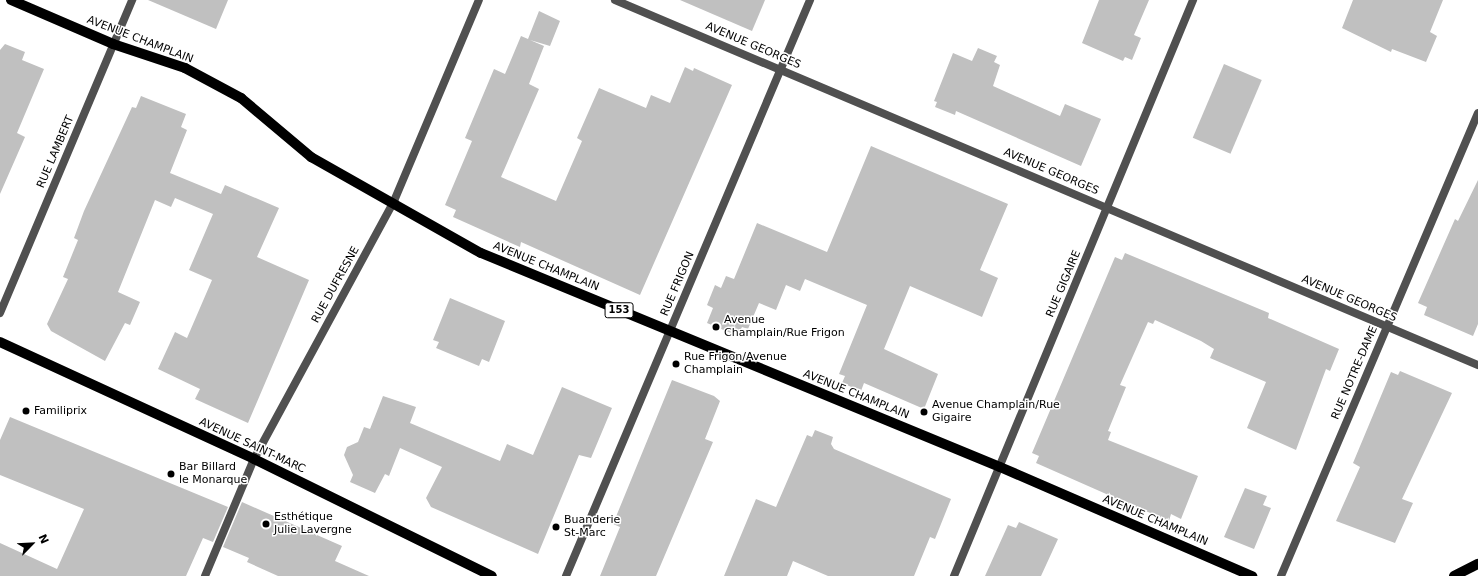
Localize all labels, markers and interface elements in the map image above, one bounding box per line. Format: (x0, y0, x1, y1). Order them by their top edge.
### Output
street label: AVENUE CHAMPLAIN (85, 14, 195, 66)
street label: AVENUE GEORGES (703, 20, 803, 72)
street label: RUE LAMBERT (35, 114, 77, 190)
street label: AVENUE GEORGES (1001, 146, 1101, 198)
street label: AVENUE CHAMPLAIN (491, 240, 601, 294)
street label: RUE DUFRESNE (309, 244, 363, 326)
street label: RUE GIGAIRE (1044, 248, 1084, 320)
street label: RUE FRIGON (658, 250, 698, 318)
street label: AVENUE GEORGES (1299, 273, 1399, 325)
road number: 153 (604, 302, 634, 318)
place label: Avenue Champlain/Rue Frigon (724, 314, 845, 340)
marker: Avenue Champlain/Rue Frigon (711, 322, 721, 332)
street label: RUE NOTRE-DAME (1329, 324, 1381, 422)
place label: Rue Frigon/Avenue Champlain (684, 351, 787, 377)
marker: Rue Frigon/Avenue Champlain (671, 359, 681, 369)
street label: AVENUE CHAMPLAIN (801, 368, 911, 422)
place label: Avenue Champlain/Rue Gigaire (932, 399, 1060, 425)
place label: Familiprix (34, 404, 87, 418)
marker: Familiprix (21, 406, 31, 416)
marker: Avenue Champlain/Rue Gigaire (919, 407, 929, 417)
street label: AVENUE SAINT-MARC (197, 416, 307, 476)
place label: Bar Billard le Monarque (179, 461, 247, 487)
marker: Bar Billard le Monarque (166, 469, 176, 479)
street label: AVENUE CHAMPLAIN (1100, 493, 1210, 549)
place label: Esthétique Julie Lavergne (274, 511, 352, 537)
place label: Buanderie St-Marc (564, 514, 620, 540)
marker: Esthétique Julie Lavergne (261, 519, 271, 529)
marker: Buanderie St-Marc (551, 522, 561, 532)
north arrow (12, 524, 52, 564)
text: N (36, 532, 51, 546)

